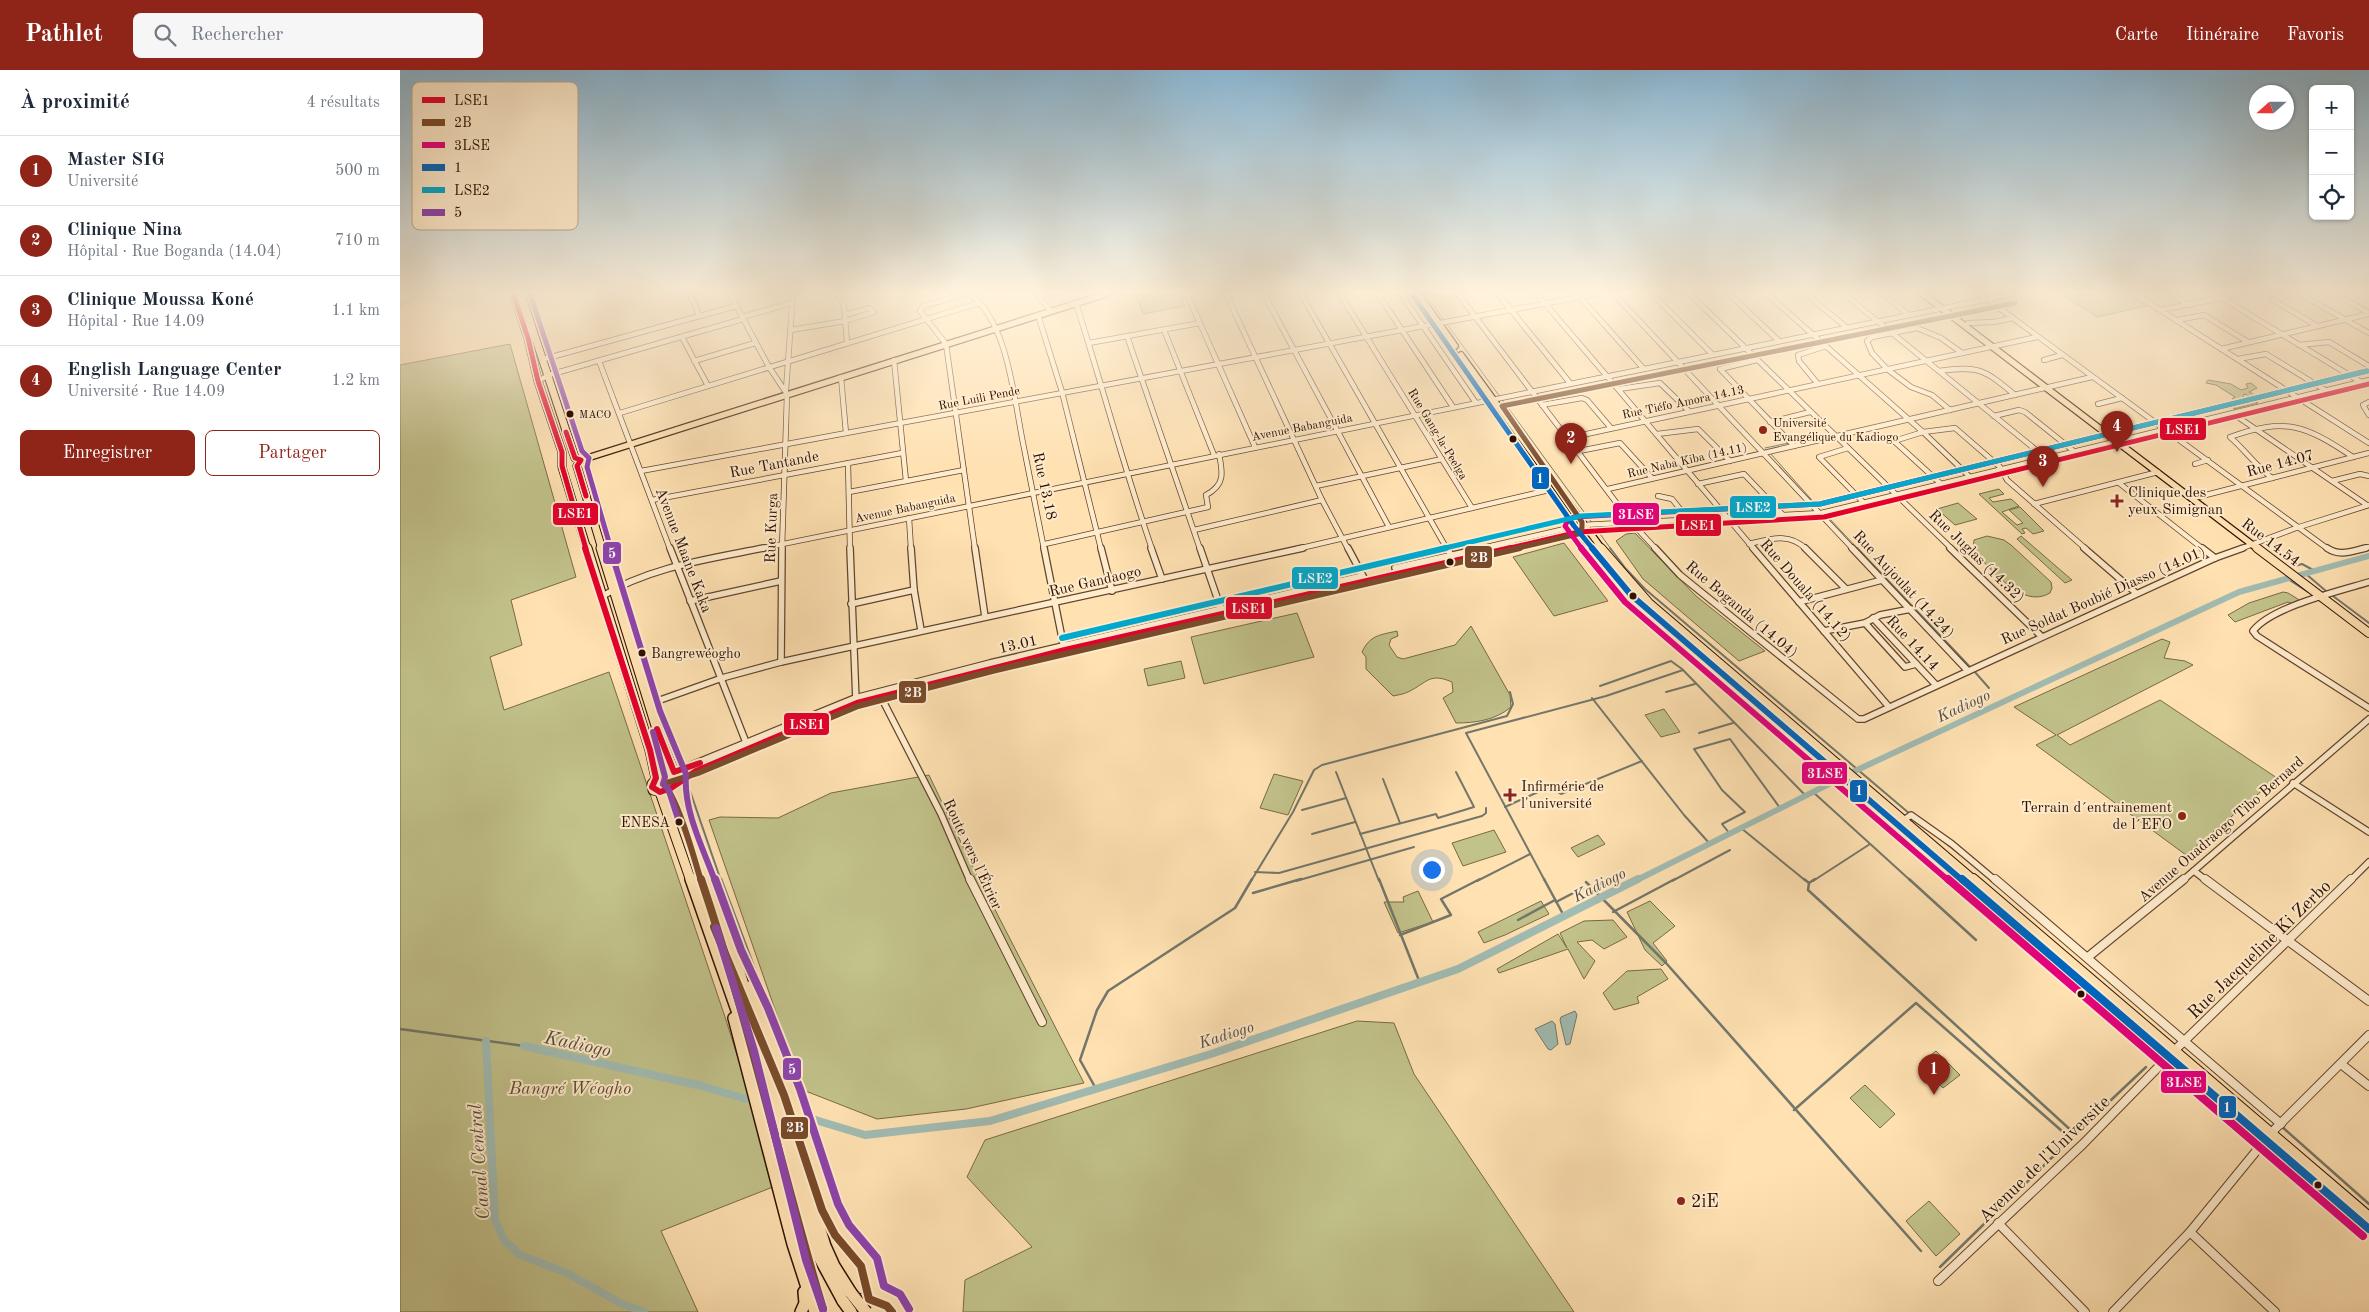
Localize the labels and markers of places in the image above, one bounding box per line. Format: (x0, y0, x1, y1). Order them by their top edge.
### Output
marker: MACO (565, 409, 575, 419)
place label: MACO (579, 410, 611, 421)
pin: 4 (2101, 411, 2133, 452)
place label: Université Evangélique du Kadiogo (1773, 418, 1898, 444)
pin: 2 (1555, 423, 1587, 464)
marker: Université Evangélique du Kadiogo (1757, 424, 1769, 436)
unlabelled marker (1508, 434, 1518, 444)
pin: 3 (2027, 446, 2059, 487)
place label: Clinique des yeux Simignan (2128, 486, 2223, 518)
marker: Clinique des yeux Simignan (2110, 494, 2124, 508)
unlabelled marker (1445, 557, 1455, 567)
unlabelled marker (1628, 591, 1638, 601)
place label: Bangrewéogho (651, 647, 741, 661)
marker: Bangrewéogho (637, 648, 647, 658)
place label: Infirmérie de l'université (1521, 780, 1604, 812)
marker: Infirmérie de l'université (1503, 788, 1517, 802)
place label: Terrain d´entrainement de l´EFO (2021, 801, 2172, 833)
marker: Terrain d´entrainement de l´EFO (2176, 810, 2188, 822)
place label: ENESA (621, 816, 670, 830)
marker: ENESA (674, 817, 684, 827)
unlabelled marker (2076, 989, 2086, 999)
pin: 1 (1918, 1054, 1950, 1095)
unlabelled marker (2313, 1180, 2323, 1190)
place label: 2iE (1691, 1193, 1719, 1211)
marker: 2iE (1675, 1195, 1687, 1207)

